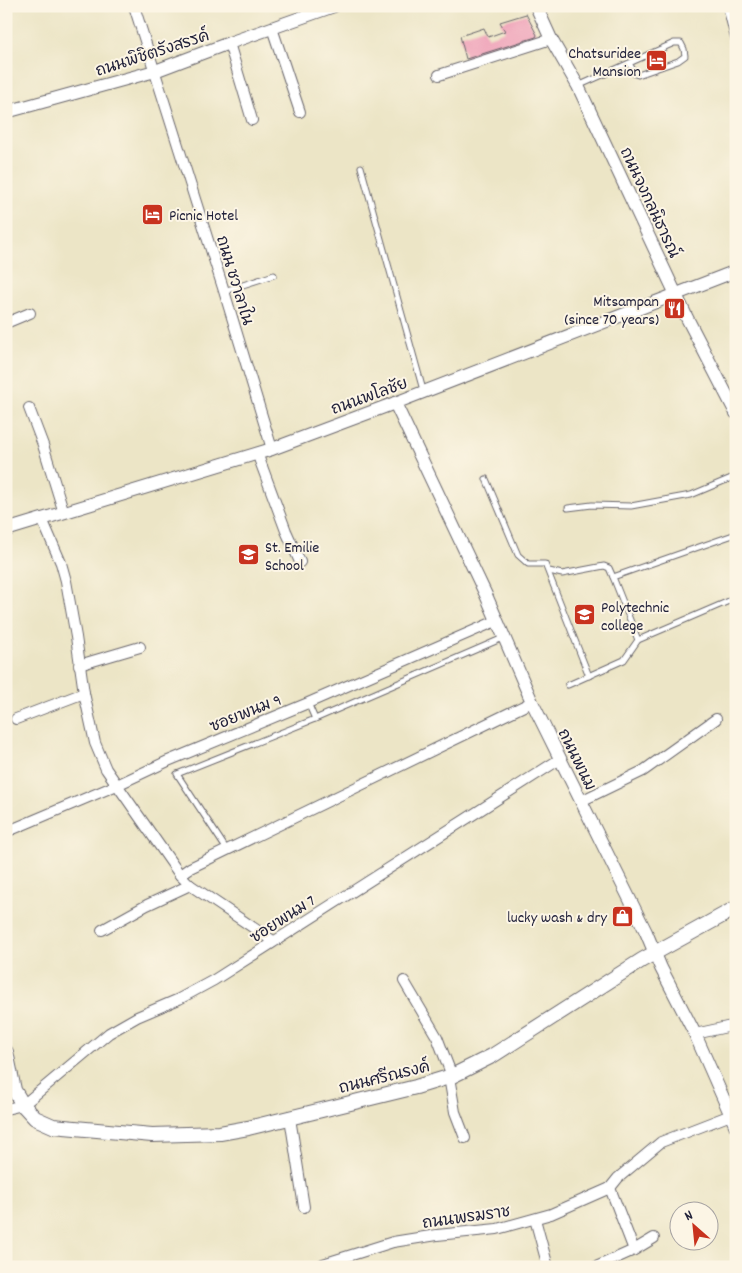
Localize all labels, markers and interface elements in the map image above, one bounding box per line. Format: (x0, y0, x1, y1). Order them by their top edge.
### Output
street label: ถนนพิชิตรังสรรค์ (92, 23, 213, 84)
place label: Chatsuridee Mansion (568, 43, 641, 84)
hotel icon: Chatsuridee Mansion (645, 49, 669, 73)
street label: ถนนจงกลนิธารณ์ (613, 143, 686, 262)
hotel icon: Picnic Hotel (141, 202, 165, 226)
place label: Picnic Hotel (169, 205, 238, 228)
street label: ถนน ชวาลาใน (209, 233, 260, 329)
place label: Mitsampan (since 70 years) (565, 291, 659, 332)
restaurant icon: Mitsampan (since 70 years) (663, 297, 687, 321)
street label: ถนนพโลชัย (328, 371, 412, 422)
place label: St. Emilie School (265, 537, 319, 578)
school or university icon: St. Emilie School (237, 543, 261, 567)
place label: Polytechnic college (601, 597, 669, 638)
school or university icon: Polytechnic college (573, 603, 597, 627)
street label: ซอยพนม 9 (207, 690, 285, 739)
street label: ถนนพนม (551, 725, 601, 795)
street label: ซอยพนม 7 (246, 890, 321, 950)
shop icon: lucky wash & dry (611, 904, 635, 928)
place label: lucky wash & dry (507, 907, 608, 930)
street label: ถนนศรีณรงค์ (336, 1054, 433, 1101)
north arrow (670, 1200, 720, 1250)
street label: ถนนพรมราช (421, 1201, 512, 1236)
text: N (681, 1206, 697, 1227)

